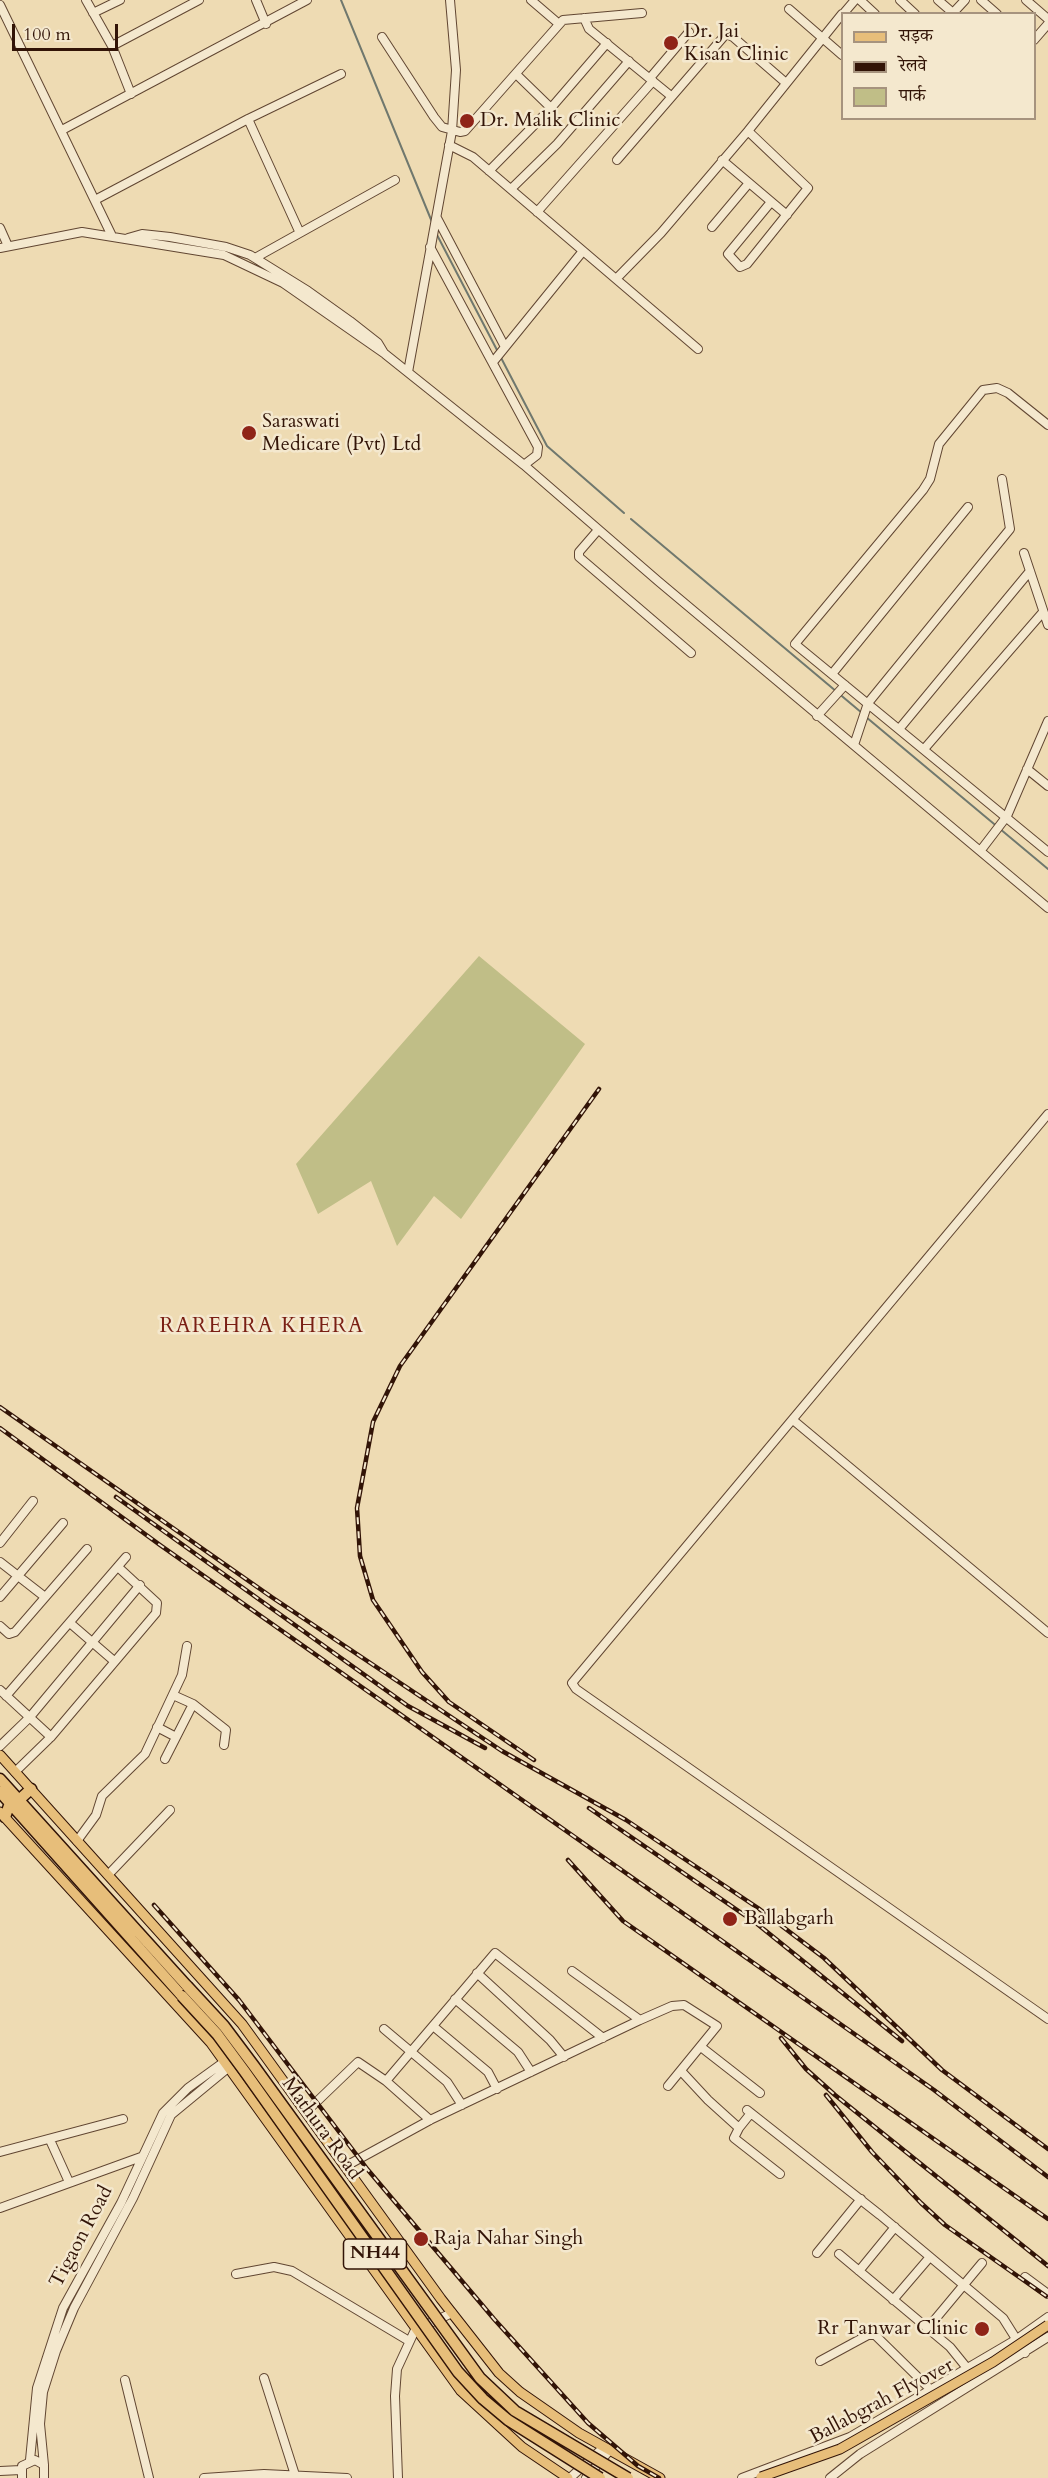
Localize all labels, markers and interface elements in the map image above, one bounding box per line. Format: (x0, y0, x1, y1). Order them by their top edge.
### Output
scale bar (15, 12, 122, 50)
legend (841, 12, 1036, 120)
place label: Dr. Jai Kisan Clinic (684, 20, 789, 67)
text: 100 m (23, 22, 71, 47)
text: सड़क (899, 23, 933, 48)
marker: Dr. Jai Kisan Clinic (662, 34, 680, 52)
text: रेलवे (899, 53, 927, 78)
text: पार्क (899, 83, 926, 108)
place label: Dr. Malik Clinic (480, 109, 620, 133)
marker: Dr. Malik Clinic (458, 112, 476, 130)
place label: Saraswati Medicare (Pvt) Ltd (262, 410, 421, 457)
marker: Saraswati Medicare (Pvt) Ltd (240, 424, 258, 442)
district label: RAREHRA KHERA (160, 1314, 364, 1340)
place label: Ballabgarh (744, 1907, 834, 1931)
marker: Ballabgarh (721, 1910, 739, 1928)
street label: Mathura Road (276, 2073, 366, 2185)
street label: Tigaon Road (45, 2182, 119, 2292)
place label: Raja Nahar Singh (434, 2227, 583, 2251)
marker: Raja Nahar Singh (412, 2230, 430, 2248)
road number: NH44 (344, 2239, 406, 2269)
place label: Rr Tanwar Clinic (817, 2317, 968, 2341)
marker: Rr Tanwar Clinic (973, 2320, 991, 2338)
street label: Ballabgrah Flyover (806, 2354, 958, 2450)

